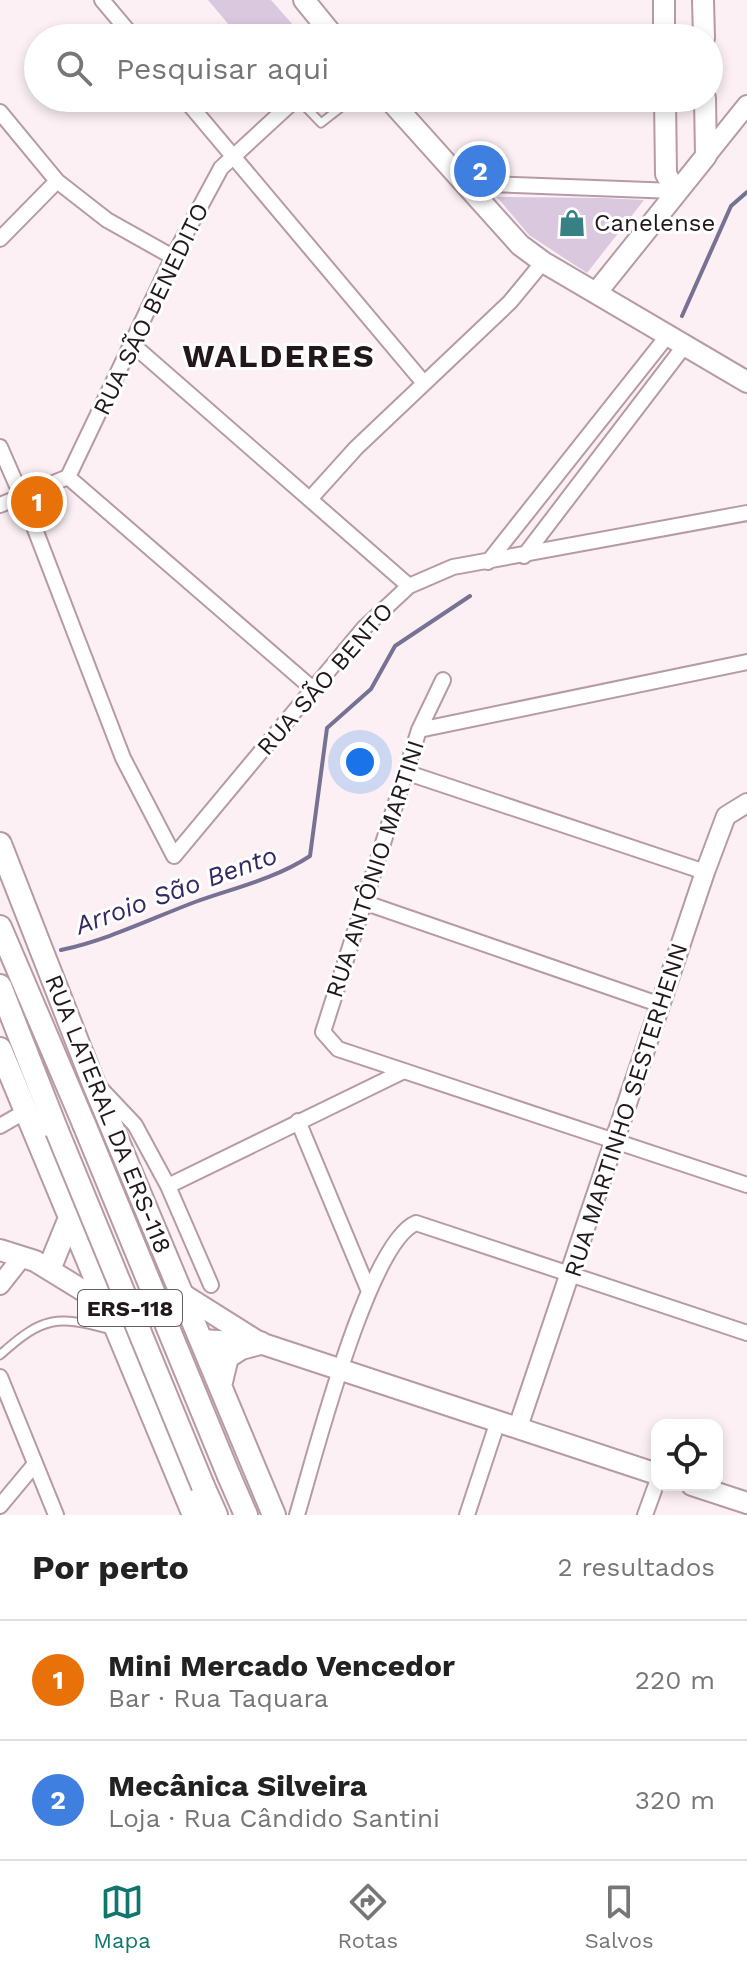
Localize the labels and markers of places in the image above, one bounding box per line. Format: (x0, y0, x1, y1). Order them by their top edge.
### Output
pin: 2 (454, 141, 506, 201)
shop icon: Canelense (557, 208, 587, 238)
place label: Canelense (594, 209, 715, 237)
pin: 1 (11, 472, 63, 532)

